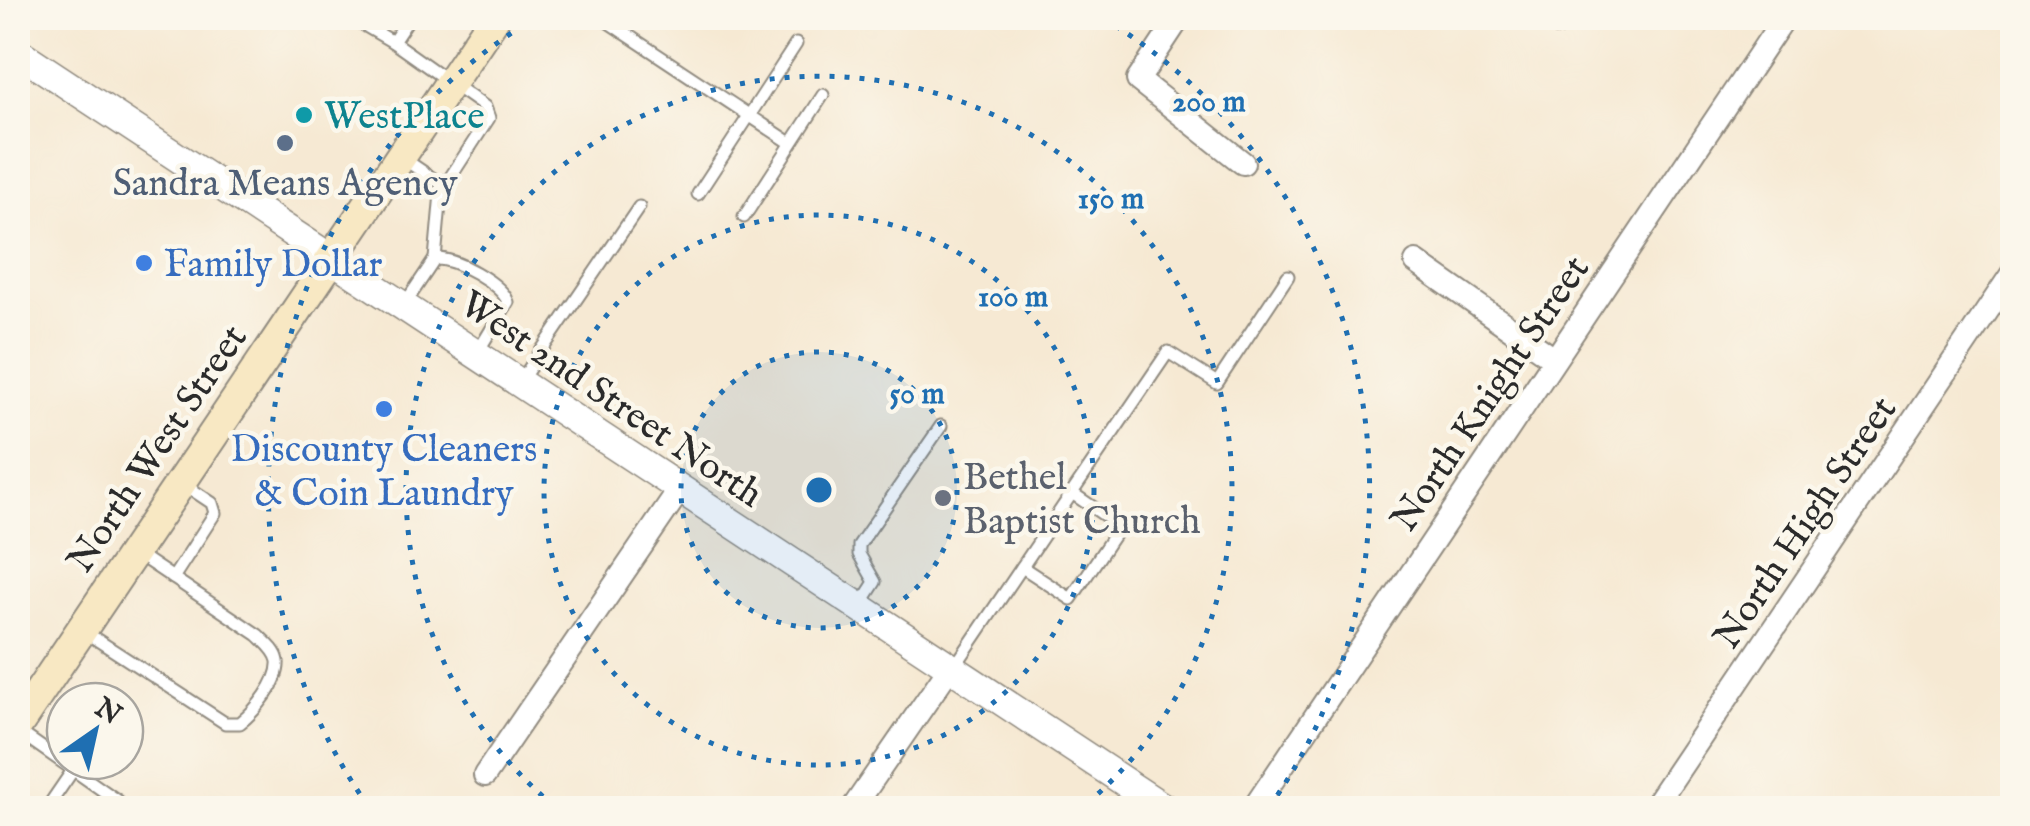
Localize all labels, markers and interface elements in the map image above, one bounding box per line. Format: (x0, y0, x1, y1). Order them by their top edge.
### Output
text: 200 m (1172, 84, 1246, 122)
place label: WestPlace (324, 94, 485, 142)
marker: WestPlace (293, 104, 315, 126)
marker: Sandra Means Agency (274, 132, 296, 154)
place label: Sandra Means Agency (112, 161, 458, 209)
text: 150 m (1078, 181, 1144, 219)
place label: Family Dollar (164, 242, 383, 290)
street label: North Knight Street (1382, 248, 1601, 542)
marker: Family Dollar (133, 252, 155, 274)
text: 100 m (978, 279, 1048, 317)
street label: West 2nd Street North (450, 281, 771, 520)
street label: North West Street (58, 317, 259, 583)
text: 50 m (889, 376, 945, 414)
street label: North High Street (1704, 388, 1909, 659)
marker: Discounty Cleaners & Coin Laundry (373, 398, 395, 420)
place label: Discounty Cleaners & Coin Laundry (231, 427, 537, 519)
place label: Bethel Baptist Church (963, 455, 1200, 547)
centre of rings (801, 472, 837, 508)
marker: Bethel Baptist Church (932, 487, 954, 509)
north arrow (45, 681, 145, 781)
text: N (87, 691, 127, 734)

